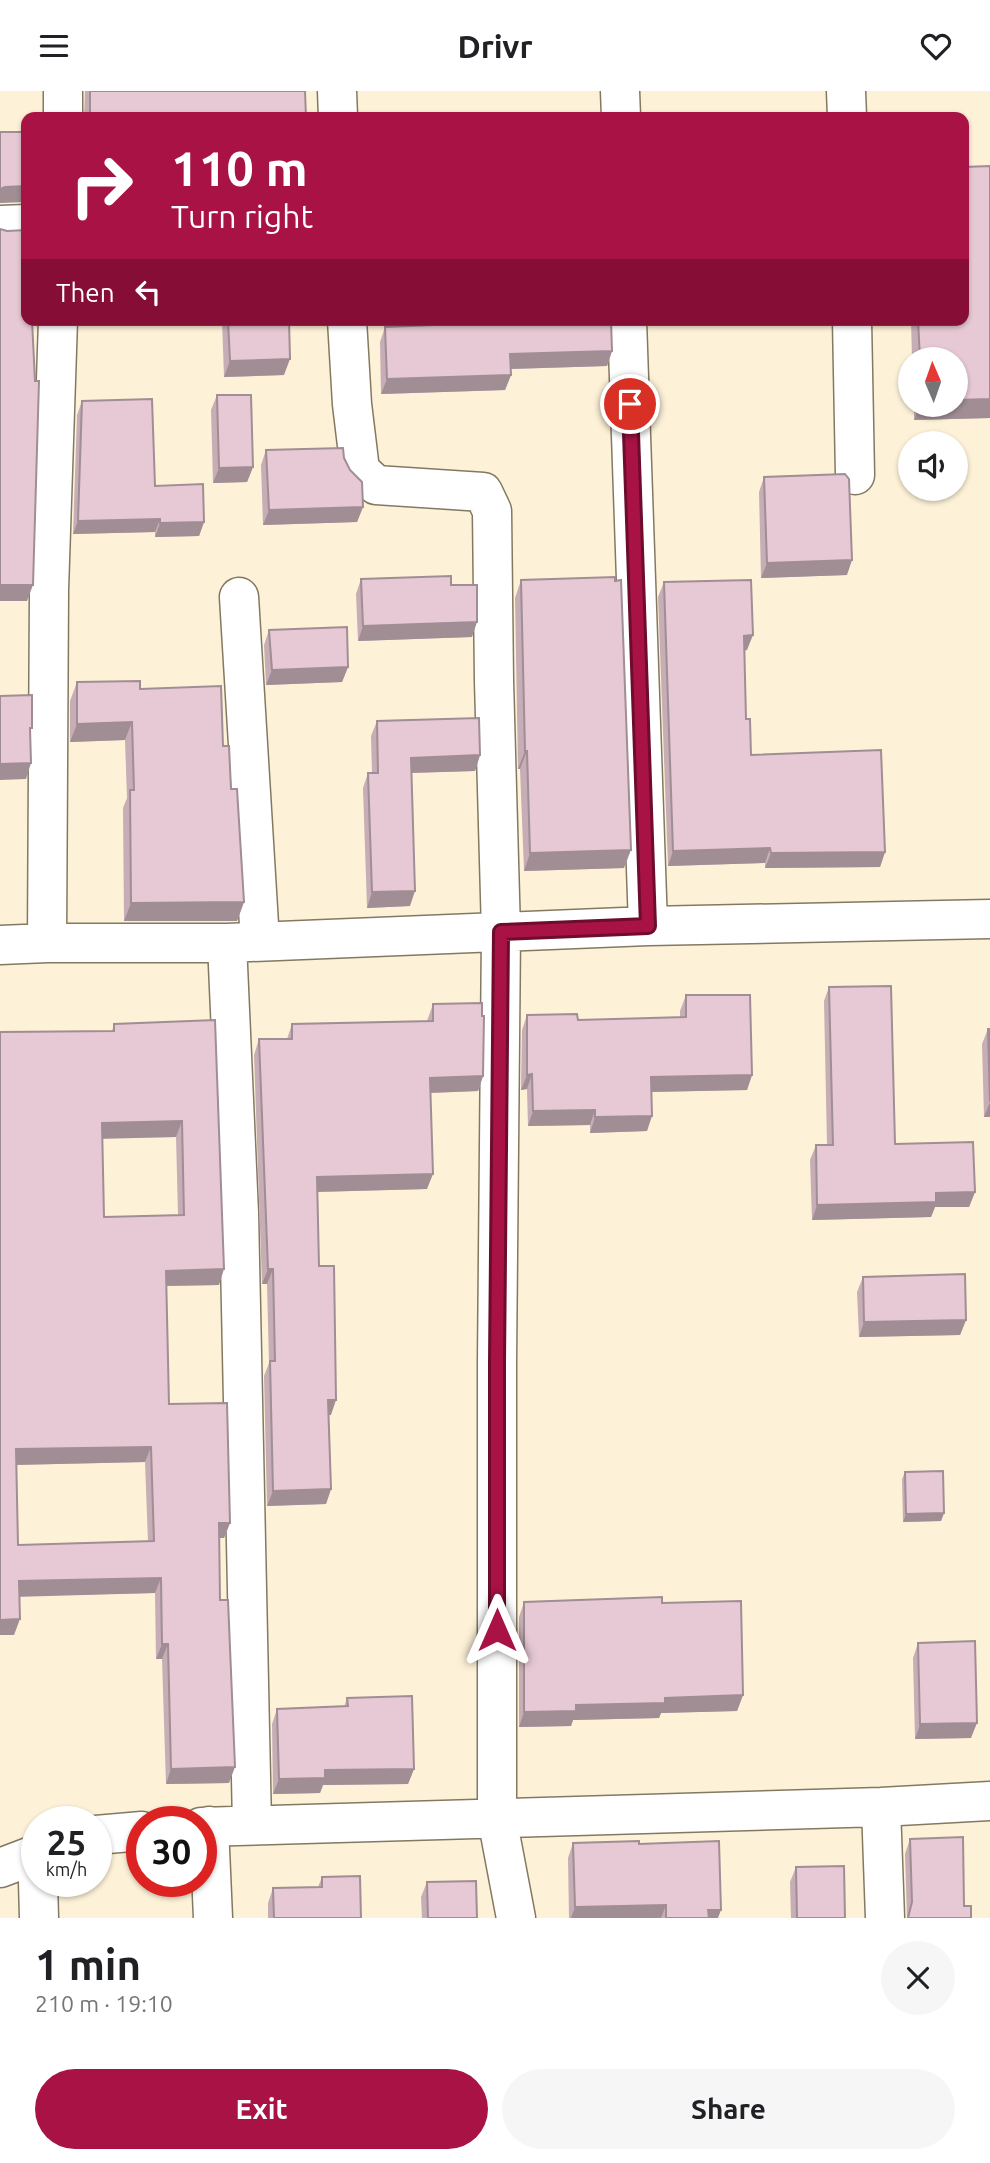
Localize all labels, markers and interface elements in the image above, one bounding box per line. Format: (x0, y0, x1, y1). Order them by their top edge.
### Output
icon: menu (35, 27, 73, 65)
icon: heart (917, 27, 955, 65)
text: Drivr (457, 28, 533, 64)
icon: right (56, 140, 147, 231)
text: 110 m (171, 140, 308, 195)
text: Turn right (171, 198, 313, 234)
icon: left (129, 273, 167, 311)
text: Then (56, 278, 115, 307)
north arrow (898, 347, 968, 417)
map controls (898, 347, 968, 501)
pin (600, 374, 660, 434)
icon: arrive (611, 385, 649, 423)
button: sound (898, 431, 968, 501)
position arrow (460, 1593, 534, 1667)
speed limit sign: 30 (126, 1806, 217, 1897)
text: 25 (47, 1822, 86, 1862)
text: km/h (46, 1859, 87, 1879)
text: 1 min (35, 1941, 141, 1988)
button: close (881, 1941, 955, 2015)
text: 210 m · 19:10 (35, 1991, 173, 2016)
button: Exit (35, 2069, 488, 2149)
button: Share (502, 2069, 955, 2149)

